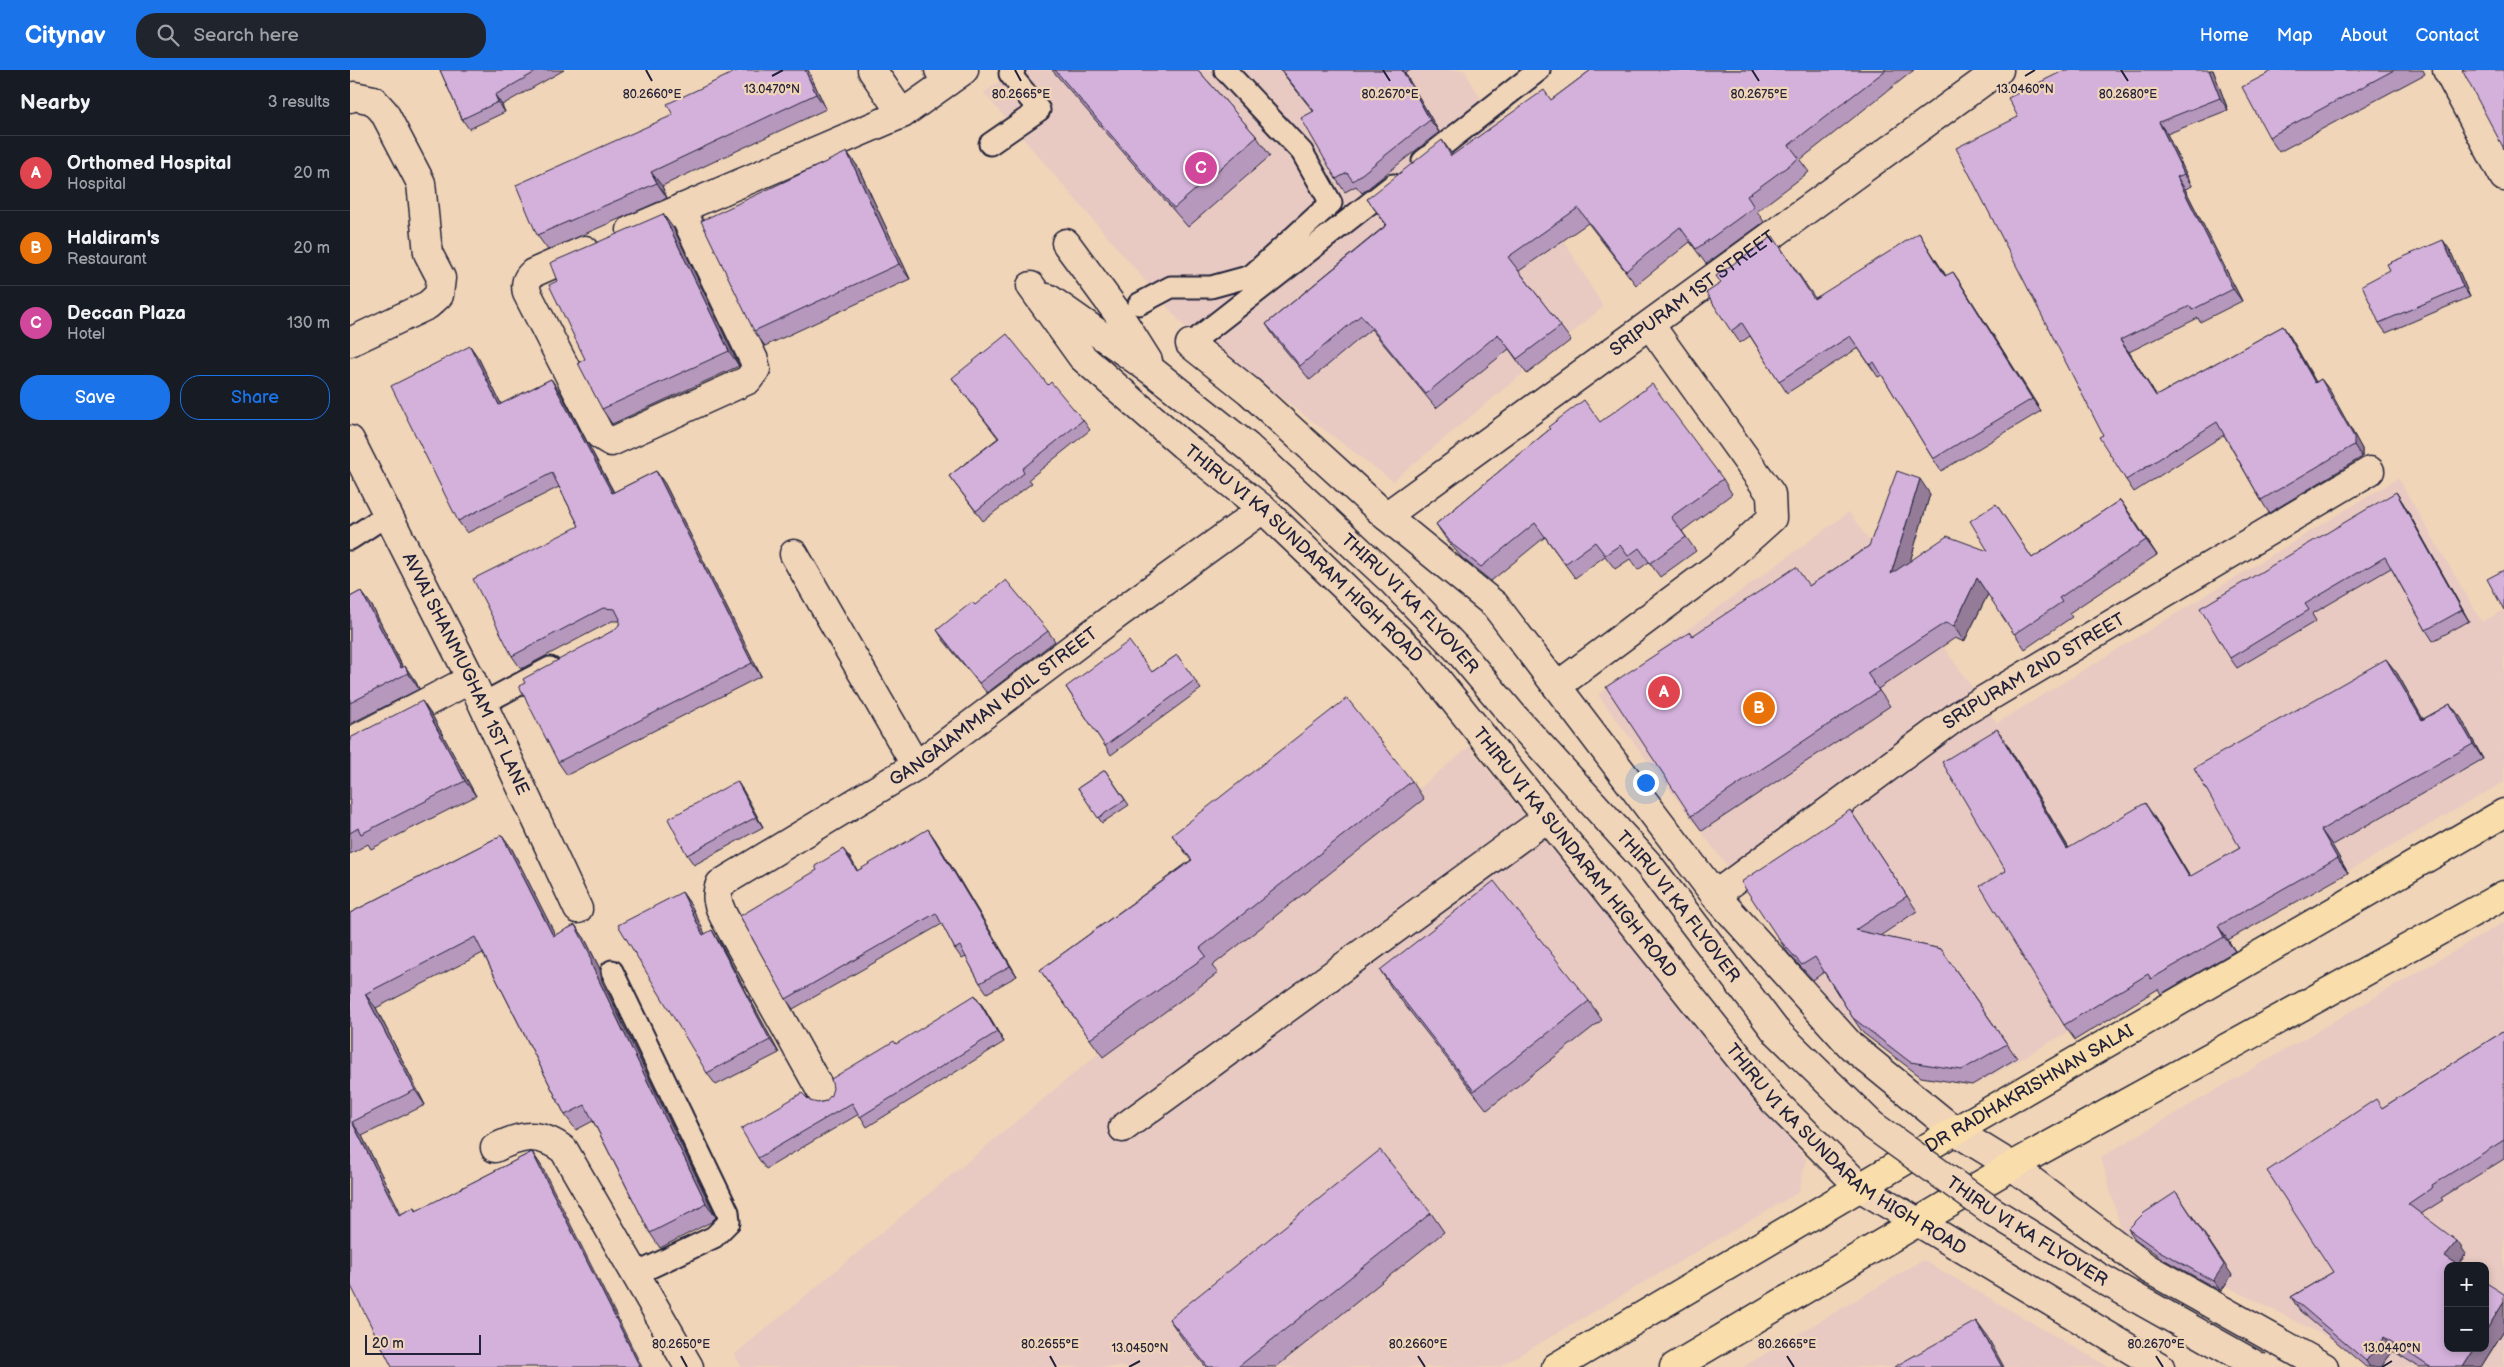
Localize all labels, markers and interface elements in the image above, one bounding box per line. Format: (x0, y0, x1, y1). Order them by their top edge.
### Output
search box (136, 13, 486, 58)
text: Citynav (25, 21, 106, 50)
icon: search (154, 21, 182, 49)
text: Search here (194, 24, 299, 47)
text: Home (2200, 25, 2249, 46)
text: Map (2277, 25, 2313, 46)
text: About (2341, 25, 2388, 46)
text: Contact (2416, 25, 2479, 46)
text: 13.0470°N (744, 82, 800, 97)
text: 13.0460°N (1996, 82, 2054, 97)
text: 80.2660°E (623, 87, 681, 102)
text: 80.2665°E (992, 87, 1050, 102)
text: 80.2670°E (1361, 87, 1419, 102)
text: 80.2675°E (1731, 87, 1788, 102)
text: 80.2680°E (2099, 87, 2157, 102)
text: Nearby (20, 90, 90, 115)
text: 3 results (268, 93, 330, 112)
pin: C (1185, 149, 1217, 187)
text: Orthomed Hospital (67, 152, 231, 175)
text: A (31, 164, 41, 183)
text: 20 m (294, 164, 330, 183)
text: Hospital (67, 175, 126, 194)
street label: SRIPURAM 1ST STREET (1606, 226, 1780, 361)
text: Haldiram's (67, 227, 160, 250)
text: B (30, 239, 42, 258)
text: 20 m (294, 239, 330, 258)
text: Restaurant (67, 250, 147, 269)
text: Deccan Plaza (67, 302, 186, 325)
text: C (30, 314, 42, 333)
text: 130 m (287, 314, 330, 333)
text: Hotel (67, 325, 105, 344)
button: Save (20, 375, 170, 420)
button: Share (180, 375, 330, 420)
street label: THIRU VI KA SUNDARAM HIGH ROAD (1180, 441, 1427, 667)
street label: THIRU VI KA FLYOVER (1337, 529, 1483, 678)
street label: AVVAI SHANMUGHAM 1ST LANE (398, 549, 533, 798)
street label: SRIPURAM 2ND STREET (1939, 609, 2129, 734)
street label: GANGAIAMMAN KOIL STREET (886, 623, 1102, 791)
pin: A (1648, 673, 1680, 711)
pin: B (1743, 689, 1775, 727)
street label: THIRU VI KA SUNDARAM HIGH ROAD (1469, 723, 1681, 982)
your location (1633, 770, 1659, 796)
street label: THIRU VI KA FLYOVER (1612, 826, 1745, 987)
street label: DR RADHAKRISHNAN SALAI (1921, 1020, 2137, 1157)
street label: THIRU VI KA SUNDARAM HIGH ROAD (1721, 1040, 1970, 1260)
street label: THIRU VI KA FLYOVER (1942, 1172, 2111, 1291)
map controls (2444, 1262, 2489, 1352)
button: + (2444, 1262, 2489, 1307)
button: − (2444, 1307, 2489, 1352)
scale bar (365, 1332, 481, 1355)
text: 20 m (372, 1335, 404, 1352)
text: 80.2650°E (652, 1337, 710, 1352)
text: 80.2655°E (1021, 1337, 1079, 1352)
text: 80.2660°E (1389, 1337, 1447, 1352)
text: 80.2665°E (1758, 1337, 1816, 1352)
text: 80.2670°E (2127, 1337, 2185, 1352)
text: 13.0450°N (1111, 1341, 1169, 1356)
text: 13.0440°N (2363, 1341, 2421, 1356)

